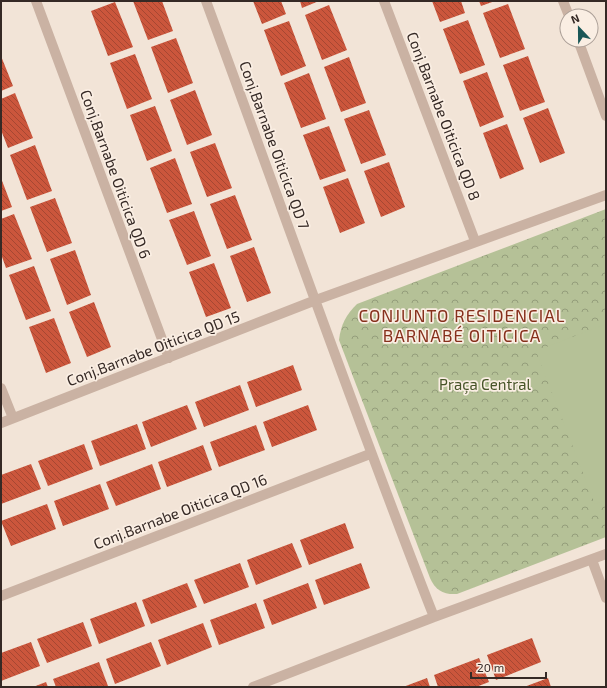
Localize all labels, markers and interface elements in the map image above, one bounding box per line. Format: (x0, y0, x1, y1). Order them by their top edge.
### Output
north arrow (559, 8, 599, 48)
text: N (569, 11, 581, 26)
street label: Conj.Barnabe Oiticica QD 8 (403, 29, 484, 203)
street label: Conj.Barnabe Oiticica QD 7 (235, 58, 314, 232)
street label: Conj.Barnabe Oiticica QD 6 (76, 87, 155, 261)
district label: CONJUNTO RESIDENCIAL BARNABÉ OITICICA (359, 305, 565, 345)
street label: Conj.Barnabe Oiticica QD 15 (64, 307, 242, 390)
park label: Praça Central (439, 375, 531, 394)
street label: Conj.Barnabe Oiticica QD 16 (91, 470, 270, 553)
scale bar (471, 654, 546, 680)
text: 20 m (477, 660, 504, 674)

